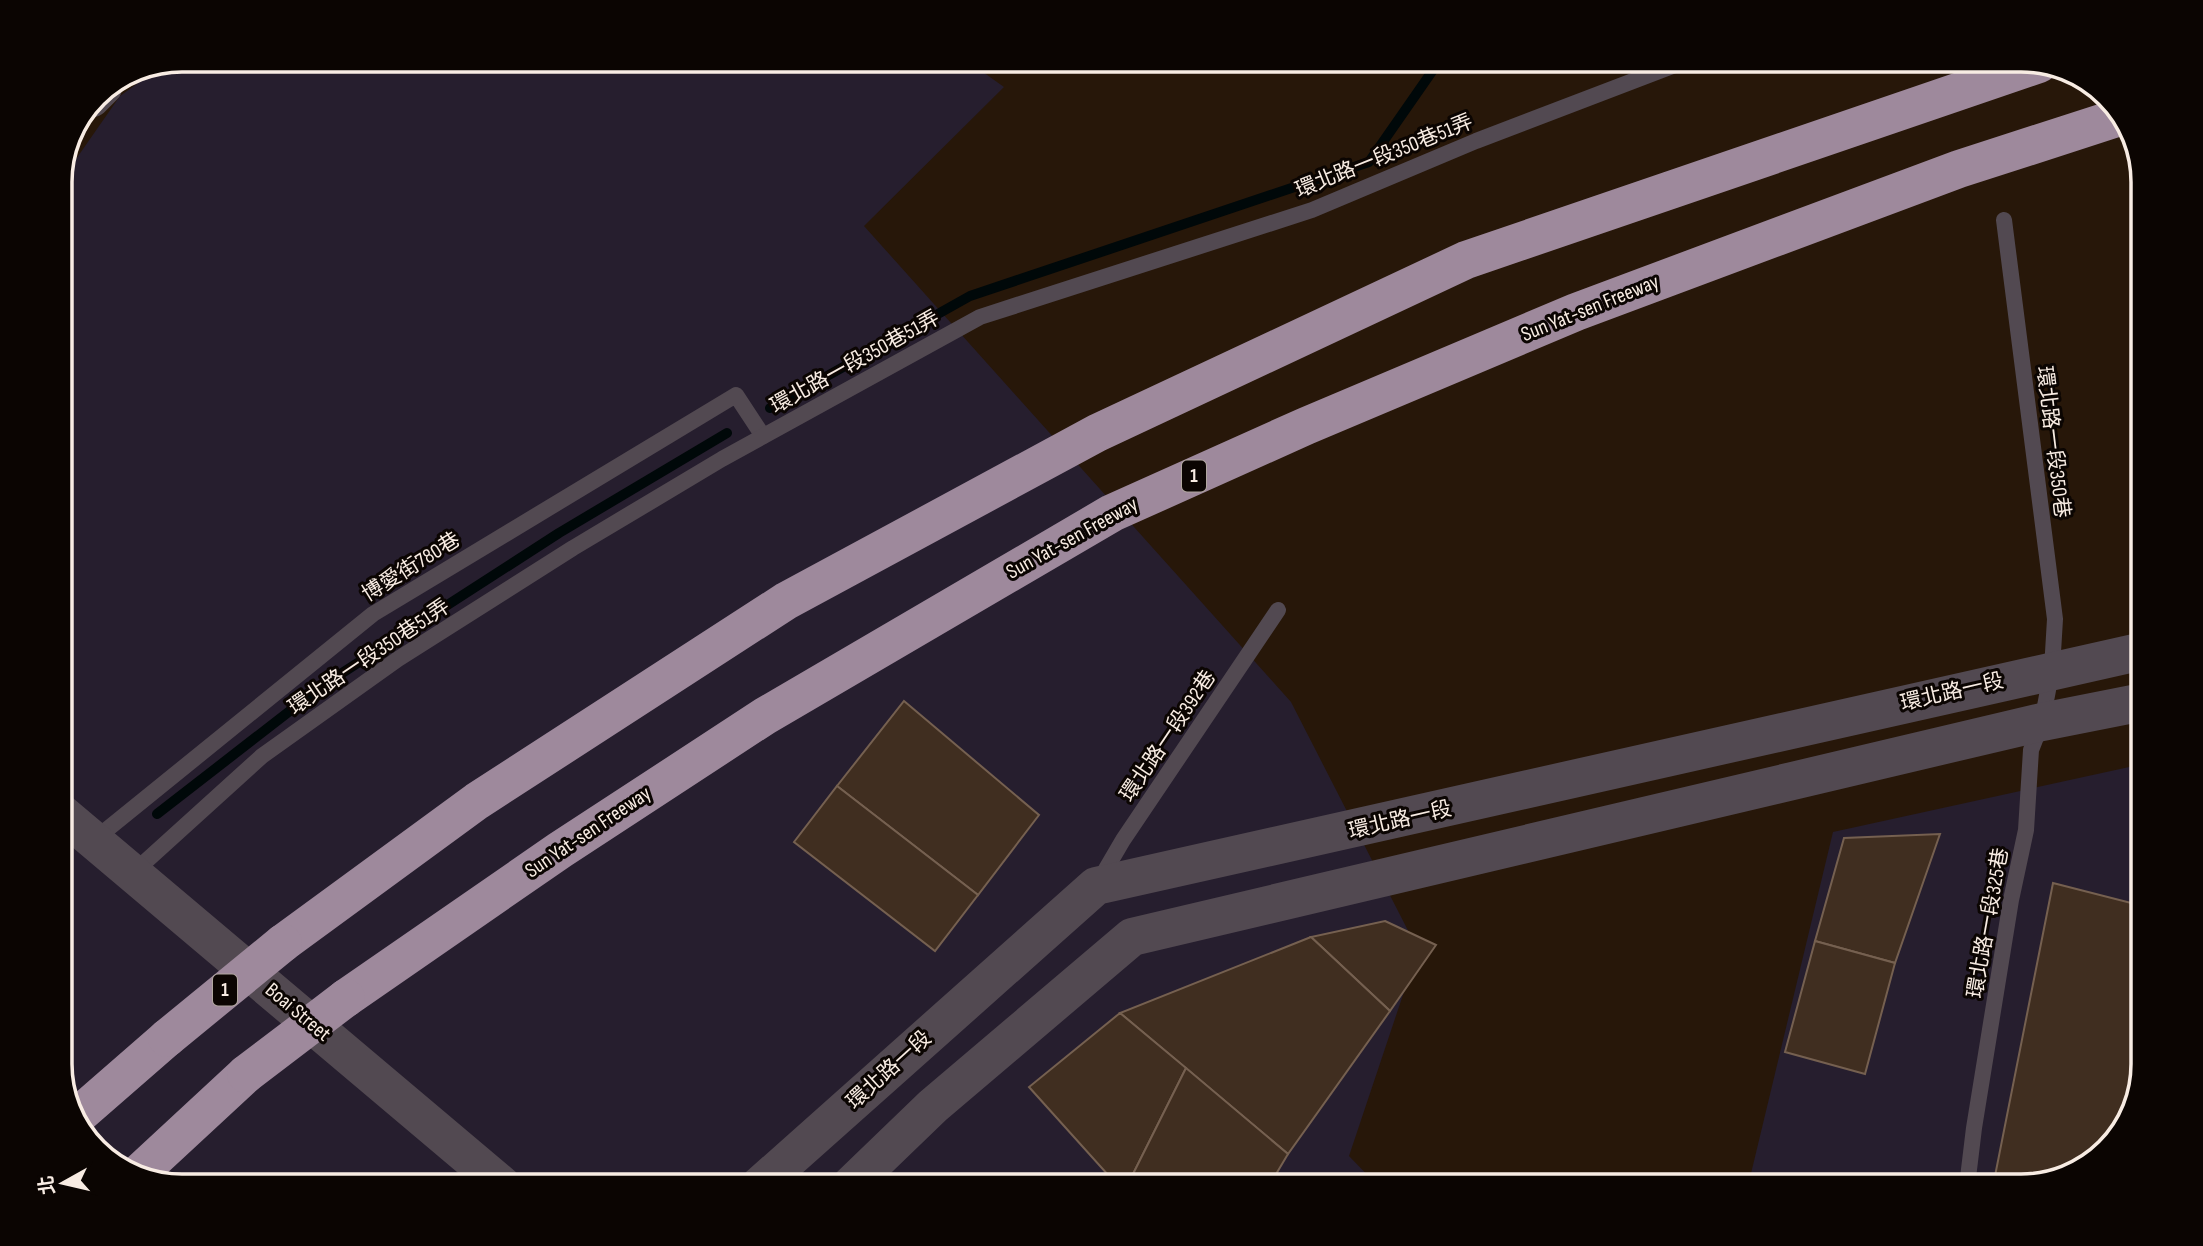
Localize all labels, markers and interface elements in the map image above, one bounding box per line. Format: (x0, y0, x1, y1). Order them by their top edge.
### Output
street label: 環北路一段350巷51弄 (1292, 109, 1476, 203)
street label: Sun Yat-sen Freeway (1517, 269, 1663, 347)
street label: 環北路一段350巷51弄 (766, 305, 944, 419)
street label: 環北路一段350巷 (2031, 365, 2075, 519)
road number: 1 (1182, 461, 1206, 491)
street label: Sun Yat-sen Freeway (1002, 492, 1142, 584)
street label: 博愛街780巷 (357, 527, 465, 607)
street label: 環北路一段350巷51弄 (284, 594, 454, 720)
street label: 環北路一段392巷 (1115, 666, 1221, 806)
street label: 環北路一段 (1898, 668, 2006, 716)
street label: Sun Yat-sen Freeway (520, 781, 656, 883)
street label: 環北路一段 (1346, 796, 1454, 844)
street label: 環北路一段325巷 (1963, 846, 2013, 1000)
road number: 1 (213, 974, 237, 1006)
street label: Boai Street (260, 977, 336, 1047)
street label: 環北路一段 (842, 1026, 936, 1114)
north arrow (28, 1148, 98, 1218)
text: 北 (35, 1174, 60, 1196)

